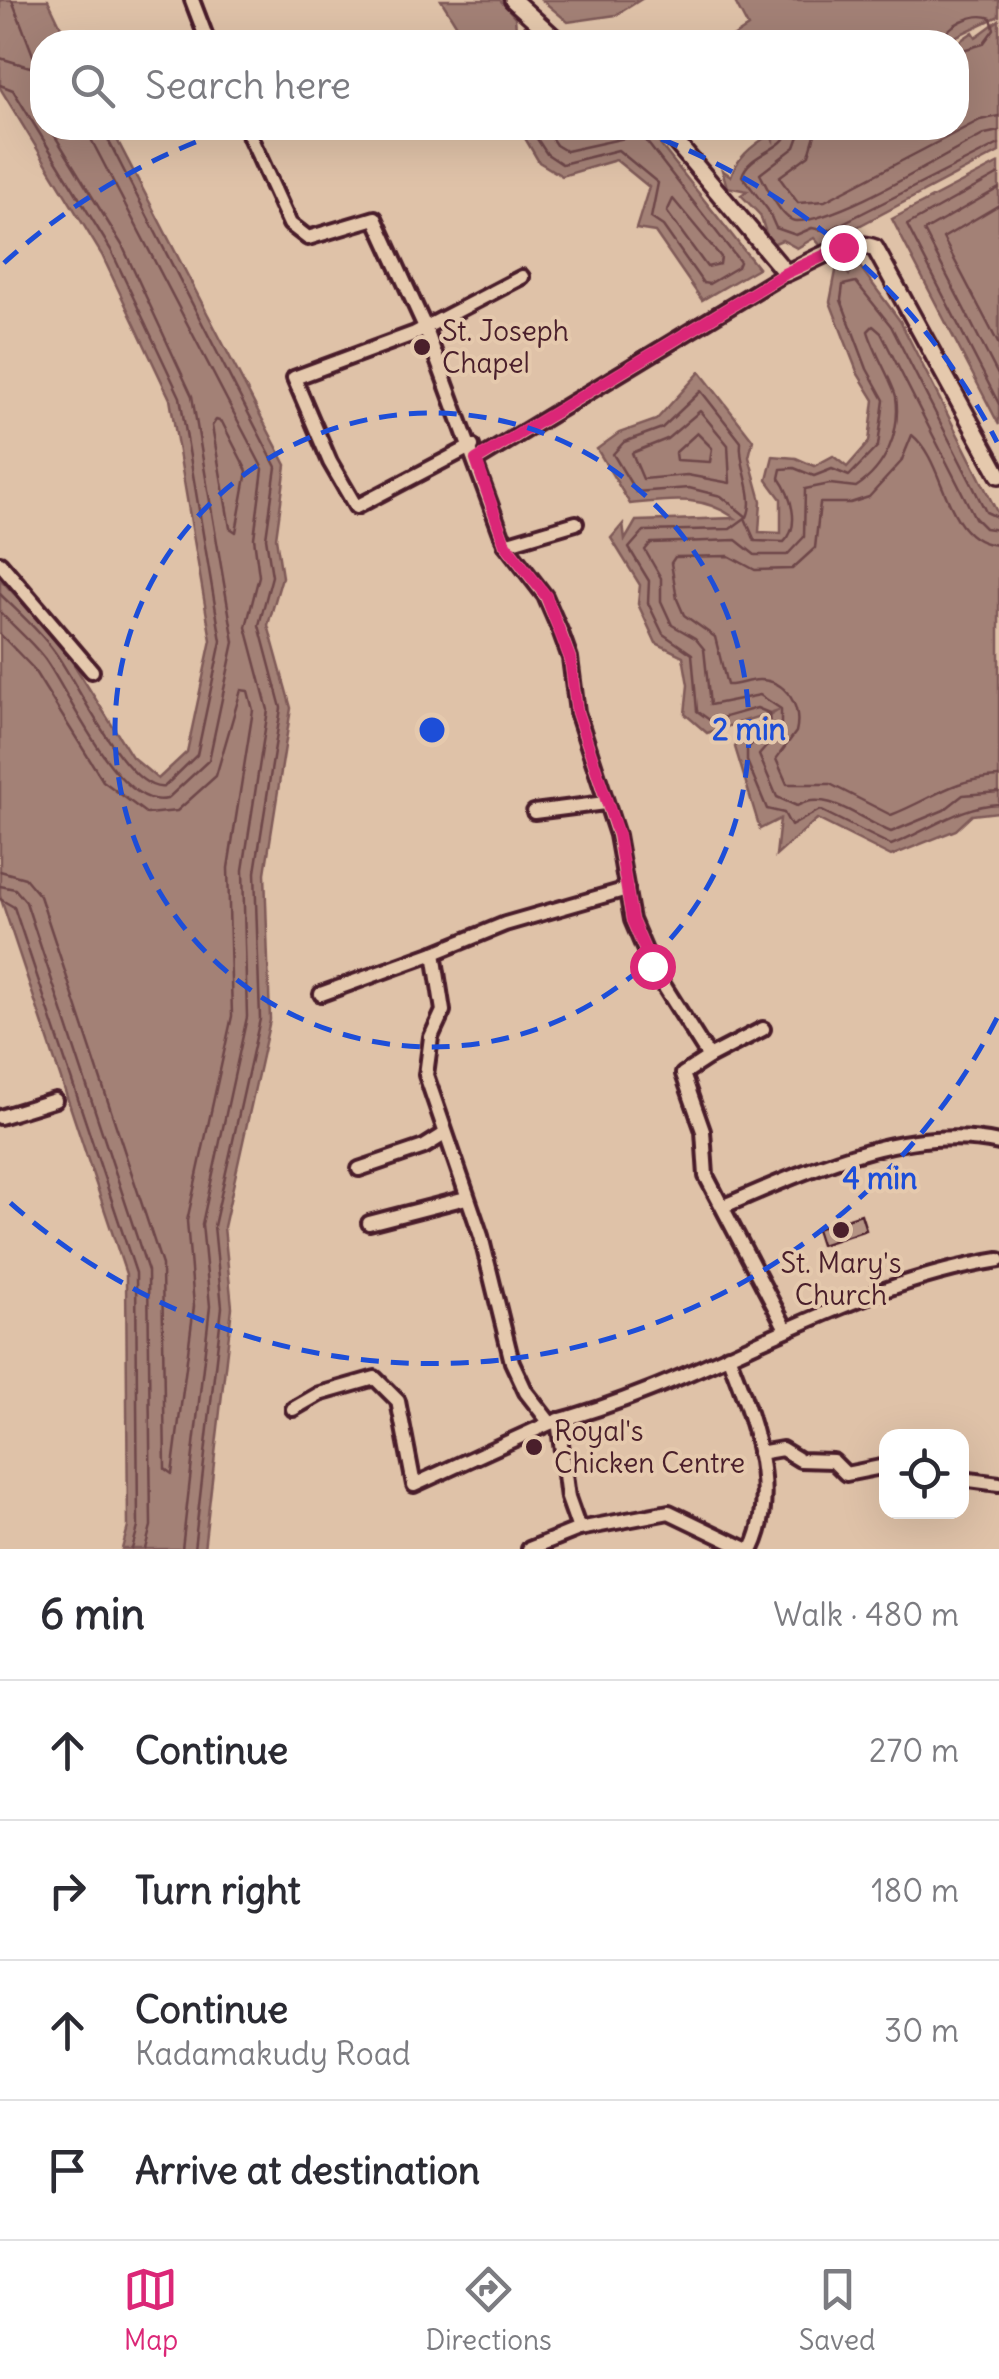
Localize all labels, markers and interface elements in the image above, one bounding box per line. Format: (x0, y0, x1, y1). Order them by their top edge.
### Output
search box (30, 30, 969, 140)
icon: search (65, 58, 120, 113)
text: Search here (145, 62, 351, 109)
route end (821, 225, 867, 271)
place label: St. Joseph Chapel (442, 313, 569, 381)
marker: St. Joseph Chapel (411, 336, 433, 358)
text: 2 min (712, 710, 786, 748)
centre of rings (414, 712, 450, 748)
route start (630, 944, 676, 990)
text: 4 min (843, 1159, 917, 1197)
marker: St. Mary's Church (830, 1219, 852, 1241)
place label: St. Mary's Church (781, 1245, 901, 1313)
place label: Royal's Chicken Centre (554, 1413, 745, 1481)
map controls (879, 1429, 969, 1519)
button: locate (879, 1429, 969, 1519)
marker: Royal's Chicken Centre (523, 1436, 545, 1458)
text: 6 min (40, 1588, 145, 1640)
text: Walk · 480 m (773, 1594, 959, 1635)
icon: ahead (40, 1723, 95, 1778)
text: Continue (135, 1727, 288, 1774)
text: 270 m (869, 1730, 959, 1771)
icon: right (40, 1863, 95, 1918)
text: Turn right (135, 1867, 301, 1914)
text: 180 m (871, 1870, 959, 1911)
text: Continue (135, 1986, 288, 2033)
icon: ahead (40, 2003, 95, 2058)
text: 30 m (884, 2010, 959, 2051)
text: Kadamakudy Road (135, 2033, 411, 2074)
icon: arrive (40, 2143, 95, 2198)
text: Arrive at destination (135, 2147, 480, 2194)
tab: Map (123, 2262, 178, 2358)
tab: Directions (425, 2262, 552, 2358)
tab: Saved (799, 2262, 876, 2358)

